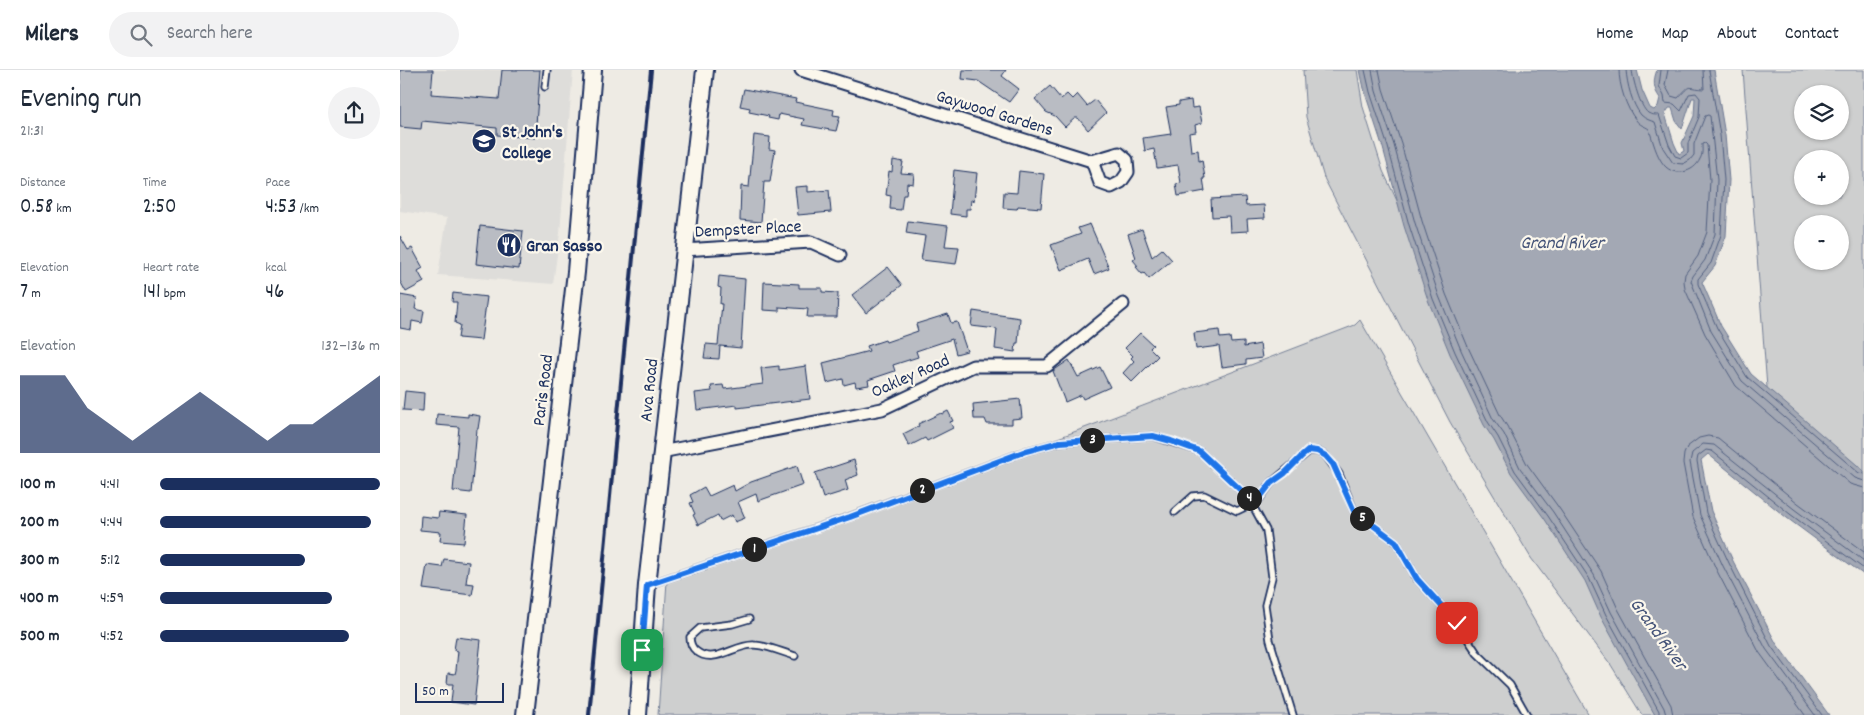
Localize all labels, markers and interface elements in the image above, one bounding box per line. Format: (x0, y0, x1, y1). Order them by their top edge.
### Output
search box (109, 12, 459, 57)
text: Milers (25, 18, 79, 52)
icon: search (127, 21, 155, 49)
text: Search here (167, 21, 253, 48)
text: Home (1596, 22, 1633, 47)
text: Map (1661, 22, 1689, 47)
text: About (1717, 22, 1757, 47)
text: Contact (1785, 22, 1839, 47)
text: Evening run (20, 81, 142, 121)
street label: Gaywood Gardens (933, 85, 1056, 144)
map controls (1794, 85, 1849, 270)
button: layers (1794, 85, 1849, 140)
button: share (328, 87, 380, 139)
text: 21:31 (20, 120, 44, 143)
place label: St John's College (502, 121, 563, 167)
school or university icon: St John's College (471, 128, 497, 154)
button: + (1794, 150, 1849, 205)
text: Distance (20, 173, 66, 193)
text: Time (143, 173, 167, 193)
text: Pace (265, 173, 290, 193)
text: 0.58 (20, 193, 53, 223)
text: 2:50 (143, 193, 177, 223)
text: 4:53 (265, 193, 297, 223)
text: km (53, 199, 72, 219)
text: /km (297, 199, 319, 219)
street label: Dempster Place (694, 215, 802, 246)
button: − (1794, 215, 1849, 270)
water label: Grand River (1520, 231, 1606, 258)
restaurant icon: Gran Sasso (496, 232, 522, 258)
place label: Gran Sasso (526, 235, 602, 260)
text: Elevation (20, 258, 69, 278)
text: Heart rate (143, 258, 199, 278)
text: kcal (265, 258, 287, 278)
text: 7 (20, 278, 28, 308)
text: 141 (143, 278, 161, 308)
text: 46 (265, 278, 284, 308)
text: m (28, 284, 41, 304)
text: bpm (161, 284, 186, 304)
text: Elevation (20, 335, 76, 358)
text: 132–136 m (321, 335, 380, 358)
street label: Oakley Road (868, 349, 954, 406)
street label: Paris Road (528, 353, 561, 428)
street label: Ava Road (635, 357, 666, 423)
pin: 3 (1080, 428, 1104, 452)
text: 3 (1089, 430, 1096, 450)
text: 100 m (20, 473, 56, 496)
text: 4:41 (100, 473, 119, 496)
pin: 2 (910, 478, 934, 502)
text: 2 (919, 480, 926, 500)
pin: 4 (1236, 486, 1262, 510)
text: 4 (1247, 488, 1252, 508)
pin: 5 (1350, 506, 1374, 530)
text: 5 (1359, 508, 1366, 528)
text: 200 m (20, 511, 59, 534)
text: 4:44 (100, 511, 123, 534)
pin: 1 (742, 536, 766, 562)
text: 1 (753, 539, 756, 559)
text: 300 m (20, 549, 59, 572)
text: 5:12 (100, 549, 121, 572)
text: 400 m (20, 587, 59, 610)
text: 4:59 (100, 587, 124, 610)
water label: Grand River (1622, 593, 1694, 678)
pin (1436, 602, 1478, 644)
icon: check (1443, 609, 1471, 637)
text: 500 m (20, 625, 60, 648)
text: 4:52 (100, 625, 124, 648)
pin (621, 629, 663, 671)
icon: arrive (628, 636, 656, 664)
scale bar (415, 680, 504, 703)
text: 50 m (422, 682, 449, 702)

